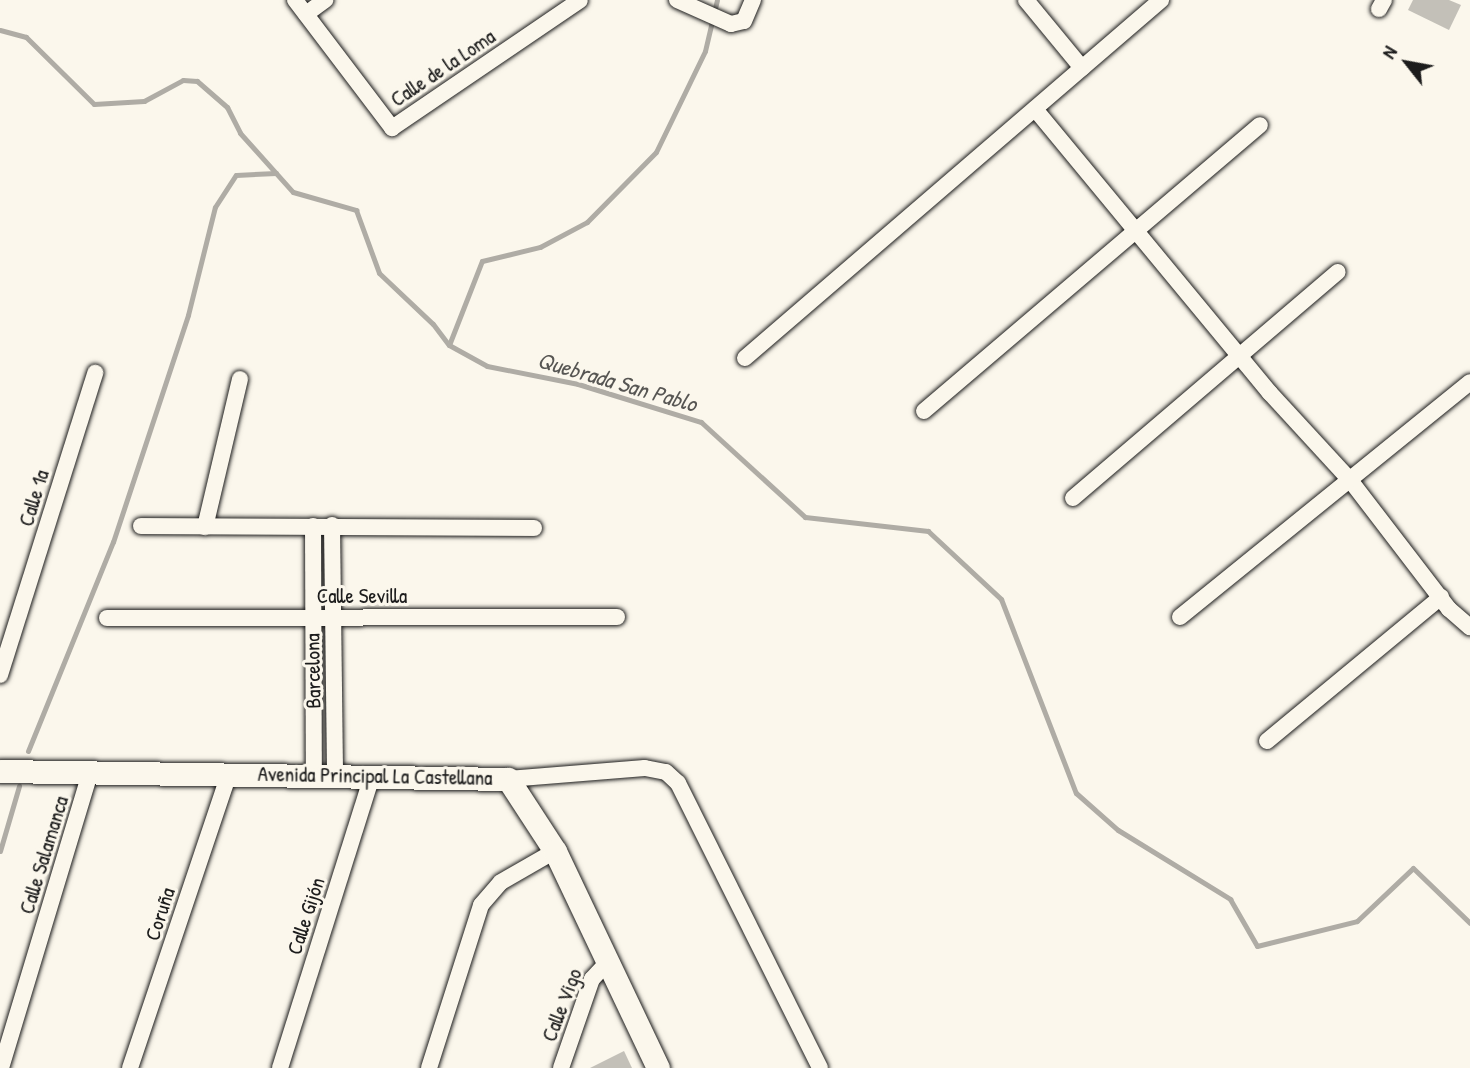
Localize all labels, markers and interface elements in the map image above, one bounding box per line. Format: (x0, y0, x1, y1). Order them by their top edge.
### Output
street label: Calle de la Loma (386, 24, 500, 112)
north arrow (1372, 28, 1442, 98)
text: N (1375, 41, 1403, 63)
water label: Quebrada San Pablo (534, 346, 700, 418)
street label: Calle 1a (13, 467, 55, 529)
street label: Calle Sevilla (317, 583, 407, 609)
street label: Barcelona (300, 633, 326, 709)
street label: Avenida Principal La Castellana (257, 761, 493, 791)
street label: Calle Salamanca (14, 793, 74, 917)
street label: Calle Gijón (282, 874, 330, 958)
street label: Coruña (140, 884, 180, 944)
street label: Calle Vigo (537, 965, 587, 1045)

